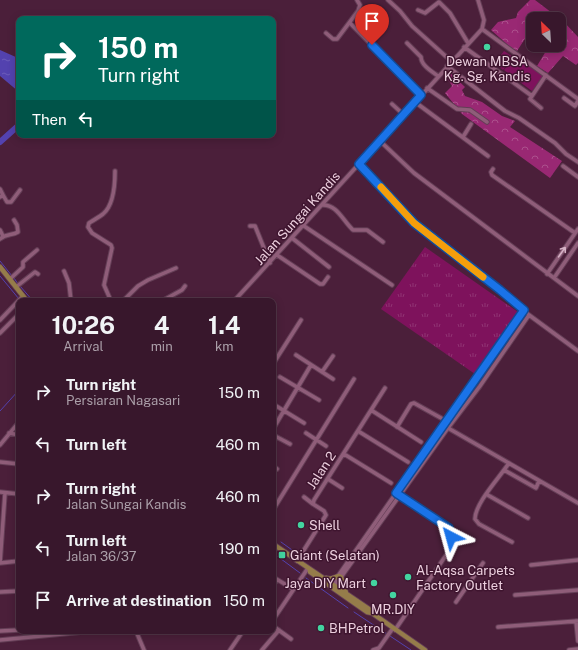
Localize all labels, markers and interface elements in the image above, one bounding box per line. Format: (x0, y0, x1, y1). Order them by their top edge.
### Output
pin (355, 4, 389, 45)
icon: arrive (361, 10, 383, 32)
north arrow (526, 12, 566, 52)
map controls (526, 12, 566, 52)
text: 150 m (98, 31, 178, 64)
icon: right (32, 32, 84, 84)
marker: Dewan MBSA Kg. Sg. Kandis (482, 42, 492, 52)
place label: Dewan MBSA Kg. Sg. Kandis (444, 54, 530, 84)
text: Turn right (98, 65, 180, 86)
icon: left (75, 108, 97, 130)
text: Then (32, 111, 67, 128)
street label: Jalan Sungai Kandis (252, 169, 343, 268)
one-way arrow (558, 246, 566, 257)
text: 10:26 (51, 311, 115, 339)
text: 4 (154, 311, 170, 339)
text: 1.4 (208, 311, 241, 339)
text: Arrival (63, 339, 103, 354)
text: min (151, 339, 173, 354)
text: km (215, 339, 234, 354)
text: Turn right (66, 376, 136, 393)
icon: right (32, 381, 54, 403)
text: 150 m (218, 384, 260, 401)
text: Persiaran Nagasari (66, 393, 180, 408)
icon: left (32, 433, 54, 455)
text: Turn left (66, 436, 127, 453)
text: 460 m (216, 436, 260, 453)
street label: Jalan 2 (304, 448, 339, 492)
text: Turn right (66, 480, 136, 497)
icon: right (32, 485, 54, 507)
text: 460 m (216, 488, 260, 505)
text: Jalan Sungai Kandis (66, 497, 186, 512)
position arrow (430, 516, 472, 558)
place label: Shell (309, 518, 340, 533)
marker: Shell (296, 520, 306, 530)
text: Turn left (66, 532, 127, 549)
icon: left (32, 537, 54, 559)
text: 190 m (219, 540, 260, 557)
place label: Giant (Selatan) (290, 548, 380, 563)
text: Jalan 36/37 (66, 549, 136, 564)
marker: Giant (Selatan) (277, 550, 287, 560)
place label: Al-Aqsa Carpets Factory Outlet (416, 563, 515, 593)
marker: Al-Aqsa Carpets Factory Outlet (403, 572, 413, 582)
place label: Jaya DIY Mart (285, 576, 366, 591)
marker: Jaya DIY Mart (369, 578, 379, 588)
icon: arrive (32, 589, 54, 611)
marker: MR.DIY (388, 590, 398, 600)
text: Arrive at destination (66, 592, 211, 609)
text: 150 m (223, 592, 265, 609)
place label: MR.DIY (371, 602, 415, 617)
place label: BHPetrol (329, 621, 384, 636)
marker: BHPetrol (316, 623, 326, 633)

